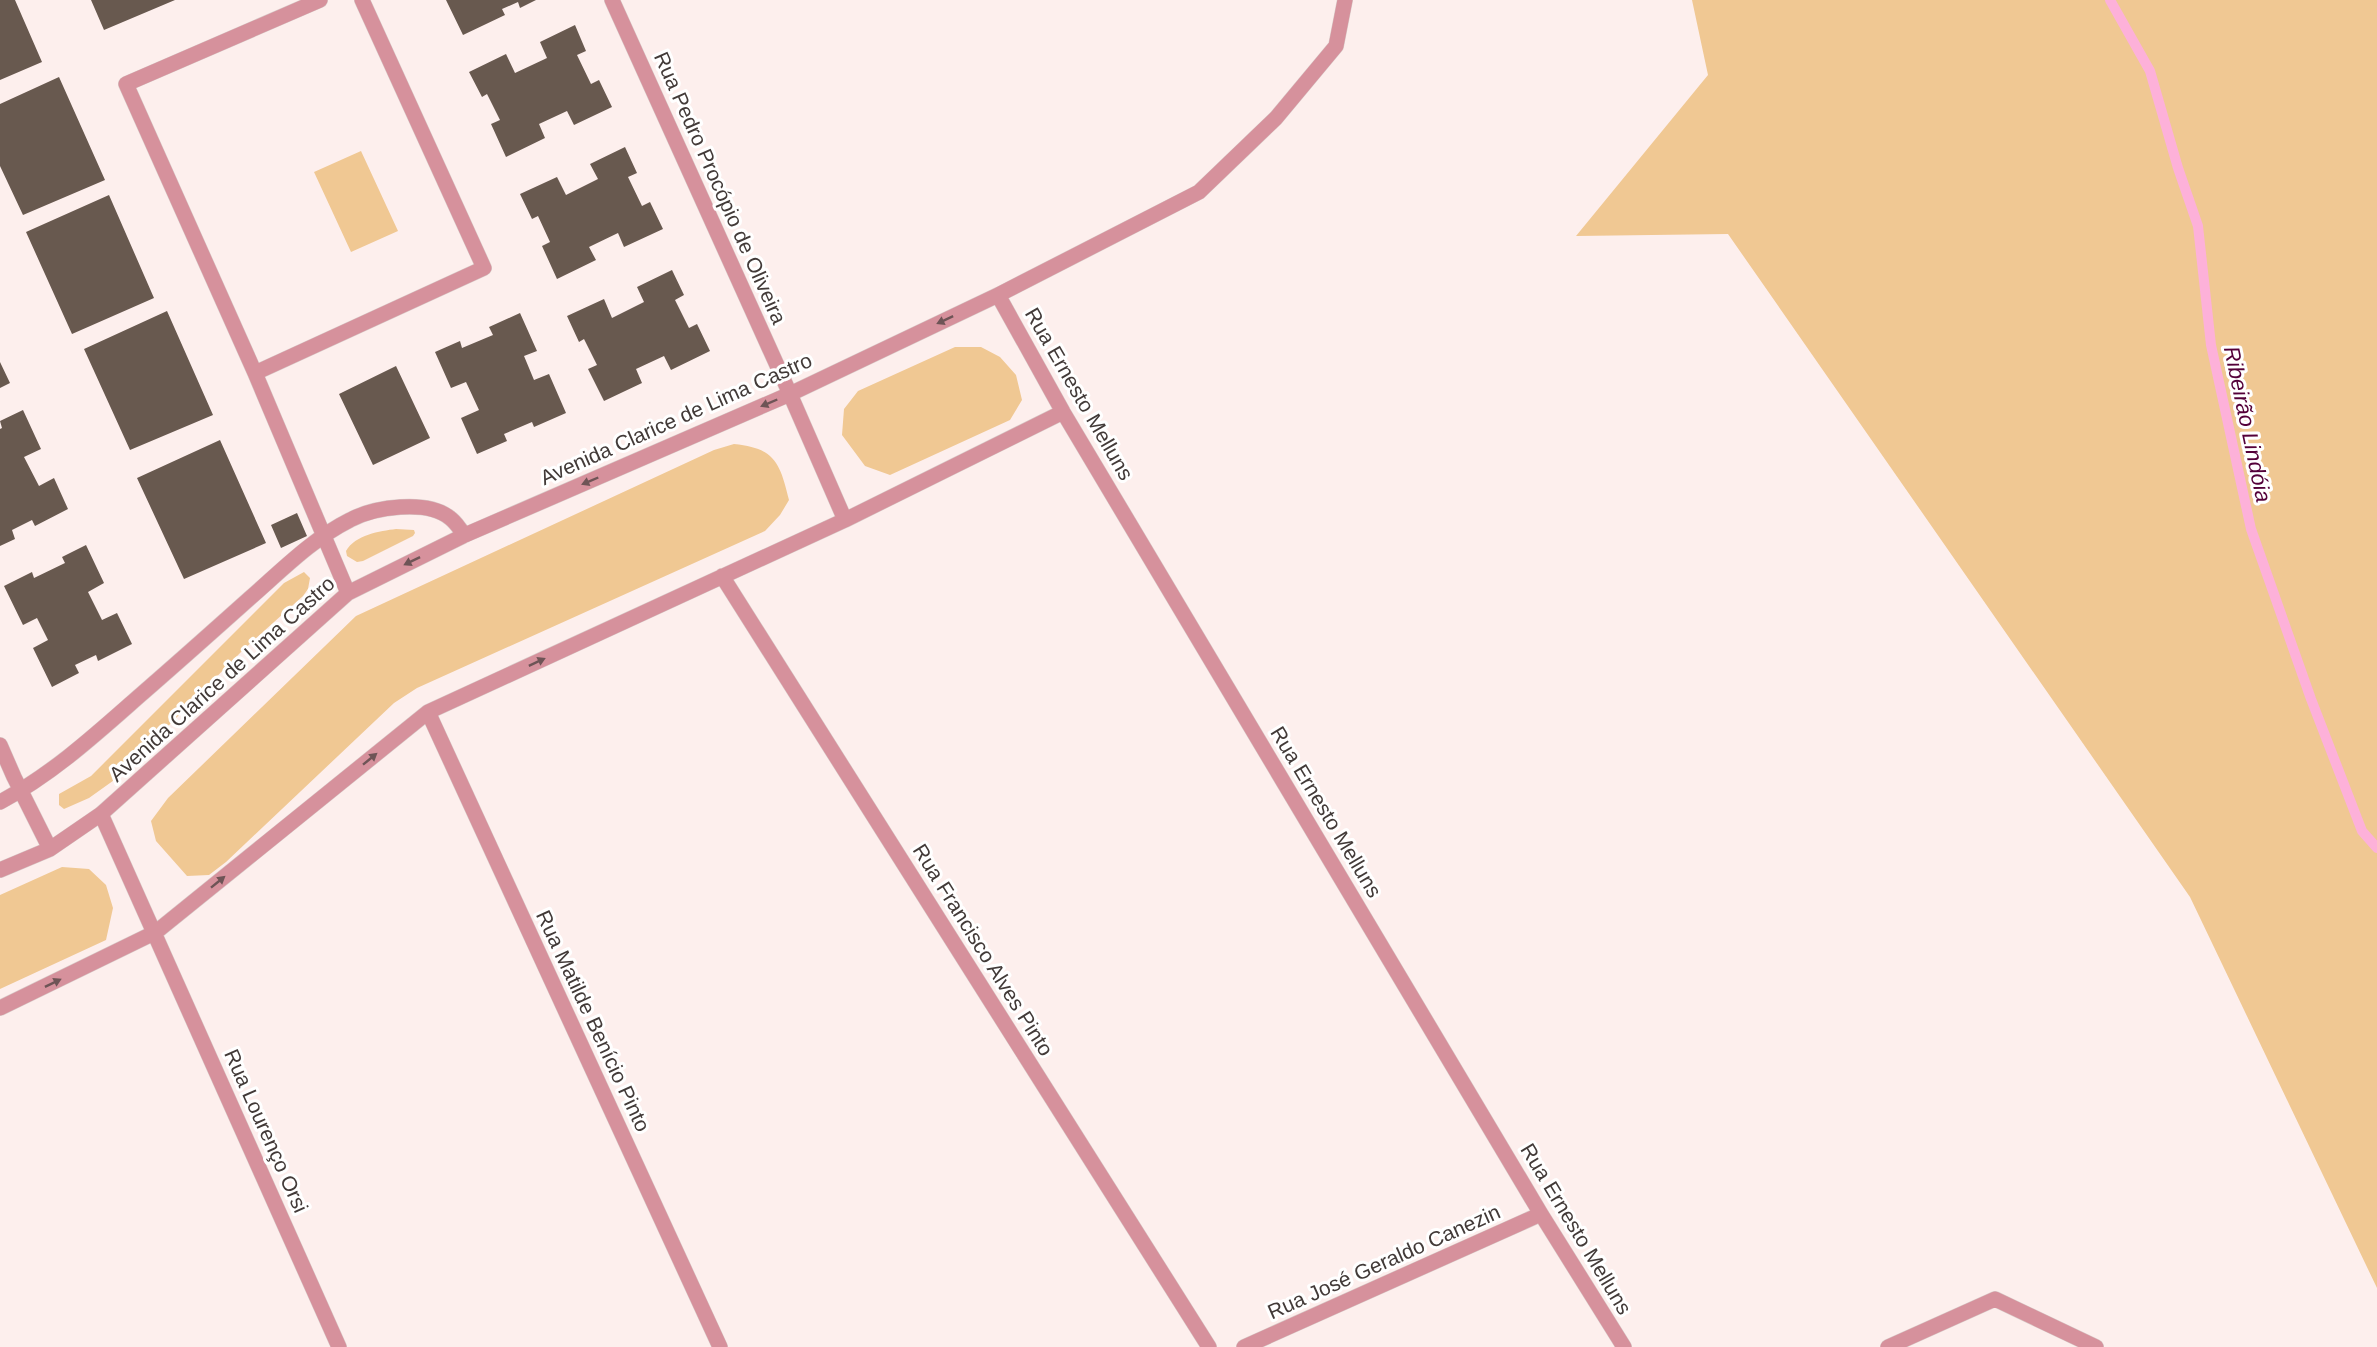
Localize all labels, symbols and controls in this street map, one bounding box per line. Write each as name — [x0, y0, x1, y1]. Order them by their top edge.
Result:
street label: Rua Pedro Procópio de Oliveira — [650, 48, 791, 328]
street label: Rua Ernesto Melluns — [1021, 304, 1138, 484]
one-way arrow — [937, 315, 954, 324]
water label: Ribeirão Lindóia — [2219, 344, 2276, 504]
street label: Avenida Clarice de Lima Castro — [536, 348, 815, 489]
one-way arrow — [760, 399, 778, 408]
one-way arrow — [581, 476, 599, 486]
one-way arrow — [404, 556, 421, 566]
street label: Avenida Clarice de Lima Castro — [104, 571, 339, 786]
one-way arrow — [529, 657, 546, 666]
street label: Rua Ernesto Melluns — [1266, 722, 1386, 901]
one-way arrow — [362, 753, 378, 766]
street label: Rua Francisco Alves Pinto — [909, 840, 1058, 1060]
one-way arrow — [210, 875, 226, 888]
street label: Rua Matilde Benício Pinto — [532, 906, 655, 1135]
one-way arrow — [44, 978, 61, 987]
street label: Rua Lourenço Orsi — [220, 1046, 313, 1216]
street label: Rua Ernesto Melluns — [1516, 1139, 1636, 1318]
street label: Rua José Geraldo Canezin — [1264, 1200, 1504, 1323]

